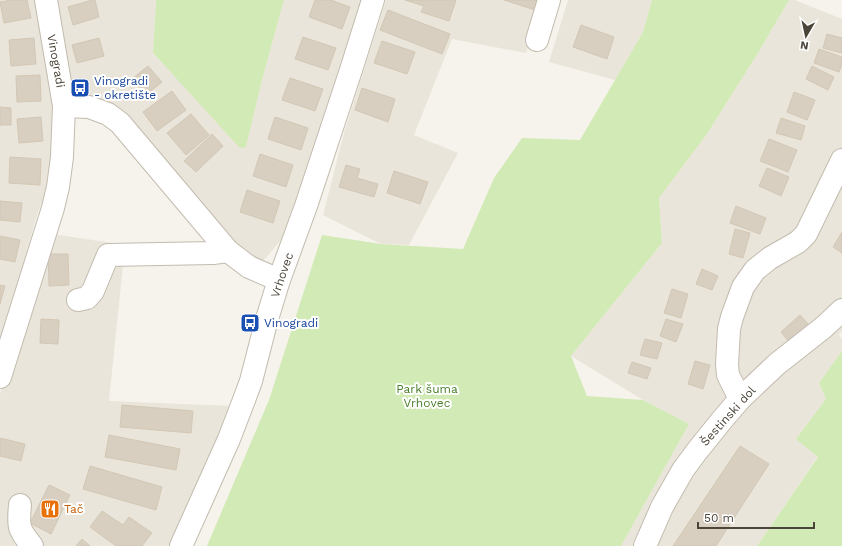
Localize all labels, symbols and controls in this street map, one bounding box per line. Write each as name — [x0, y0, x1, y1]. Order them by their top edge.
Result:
north arrow — [786, 16, 826, 56]
street label: Vinogradi — [44, 33, 68, 89]
text: N — [799, 38, 810, 52]
place label: Vinogradi - okretište — [94, 74, 156, 102]
bus stop icon: Vinogradi - okretište — [69, 77, 91, 99]
street label: Vrhovec — [268, 250, 296, 299]
bus stop icon: Vinogradi — [239, 312, 261, 334]
place label: Vinogradi — [264, 316, 318, 330]
park label: Park šuma Vrhovec — [396, 382, 458, 410]
street label: Šestinski dol — [698, 383, 759, 449]
restaurant icon: Tač — [39, 498, 61, 520]
place label: Tač — [64, 502, 84, 516]
scale bar — [698, 504, 814, 530]
text: 50 m — [704, 511, 734, 525]

